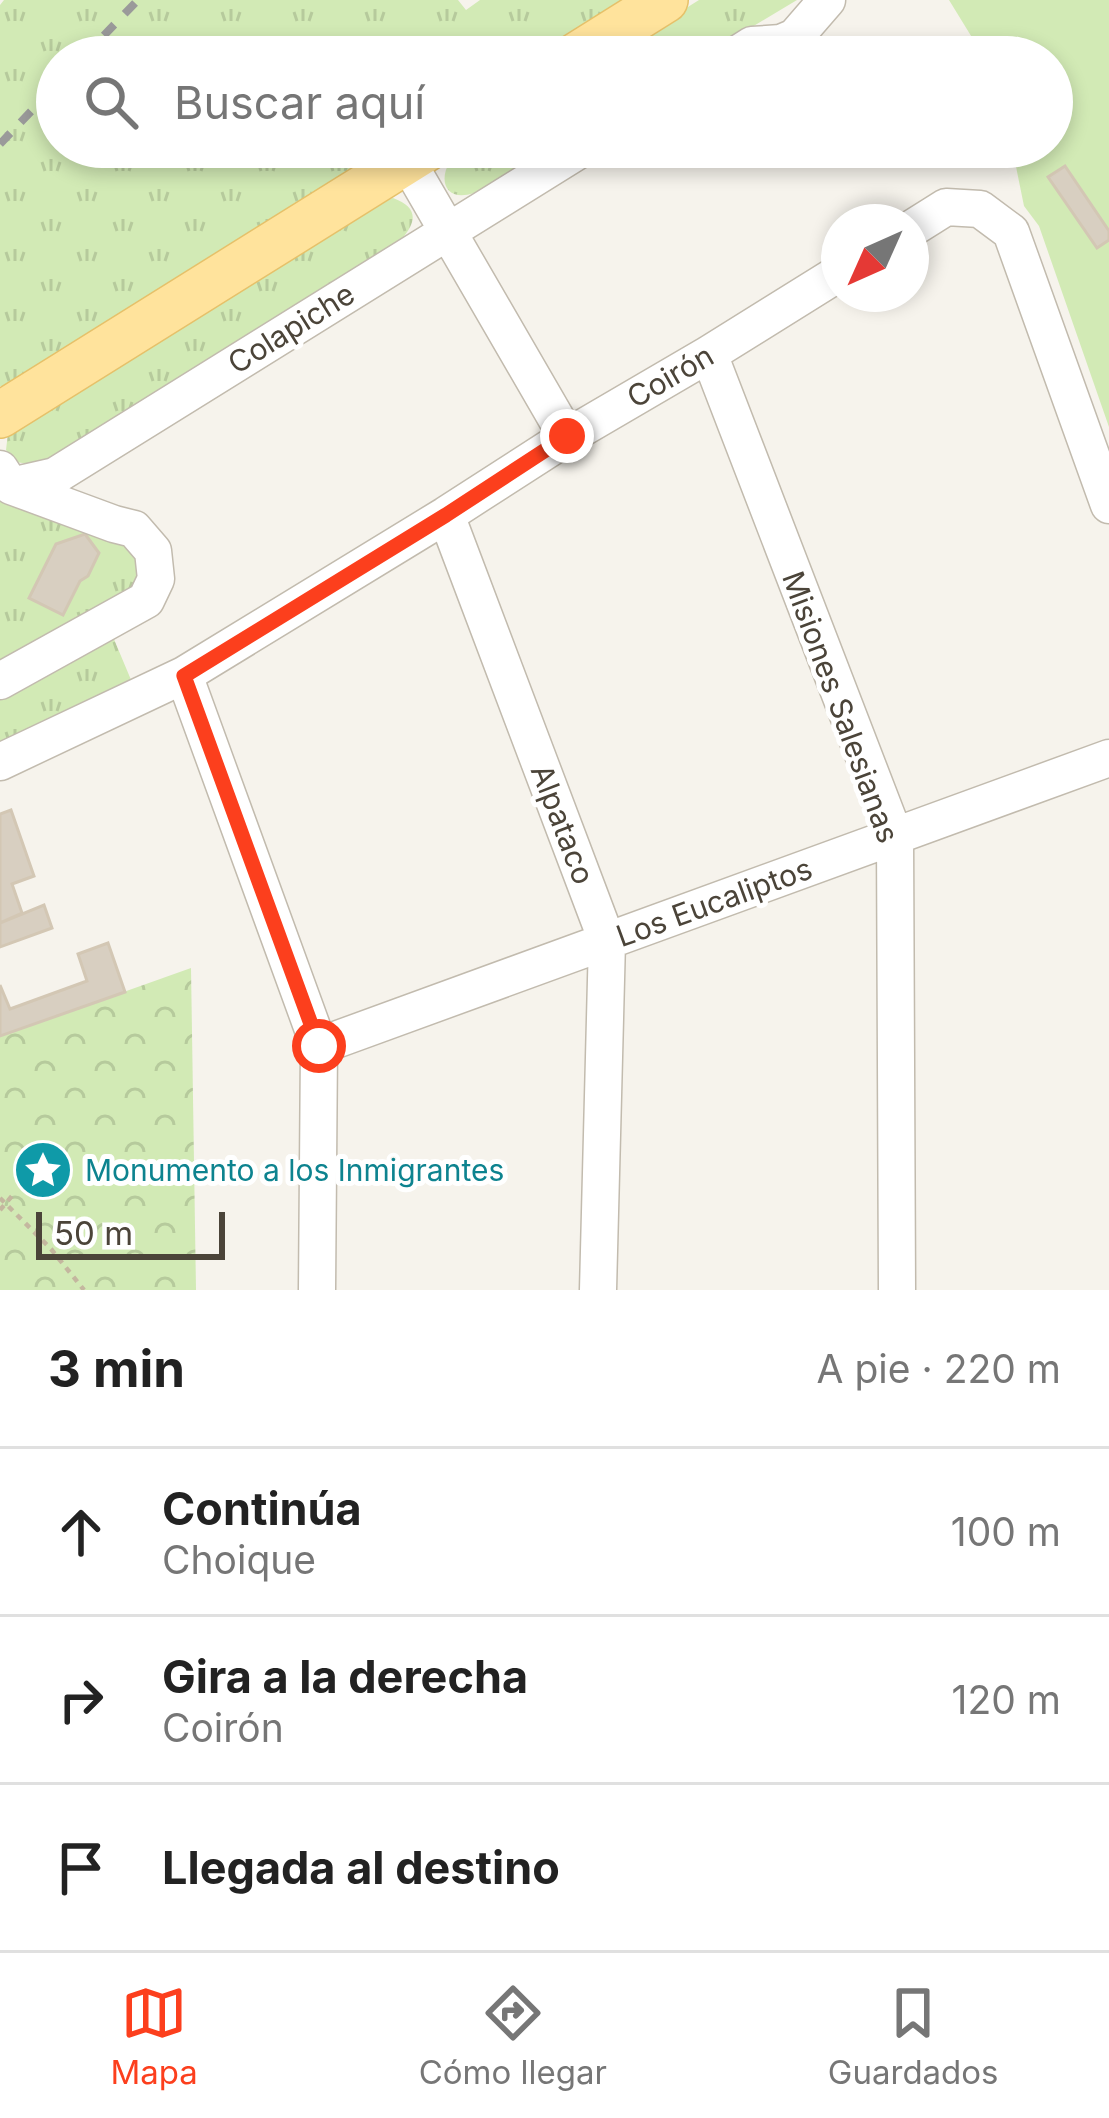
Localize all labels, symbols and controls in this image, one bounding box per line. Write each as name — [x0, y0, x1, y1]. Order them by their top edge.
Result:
search box — [36, 36, 1073, 168]
icon: search — [78, 69, 144, 135]
text: Buscar aquí — [174, 75, 425, 130]
north arrow — [821, 204, 929, 312]
street label: Colapiche — [221, 275, 361, 381]
street label: Coirón — [620, 337, 720, 415]
route end — [540, 409, 594, 463]
street label: Misiones Salesianas — [775, 566, 907, 848]
street label: Alpataco — [524, 759, 602, 889]
street label: Los Eucaliptos — [611, 850, 817, 954]
route start — [292, 1019, 346, 1073]
place icon: Monumento a los Inmigrantes — [12, 1139, 74, 1201]
place label: Monumento a los Inmigrantes — [85, 1152, 504, 1188]
scale bar — [36, 1206, 225, 1259]
text: 50 m — [54, 1213, 133, 1253]
text: 3 min — [48, 1338, 185, 1399]
text: A pie · 220 m — [817, 1345, 1061, 1392]
text: Continúa — [162, 1481, 362, 1536]
icon: ahead — [48, 1499, 114, 1565]
text: 100 m — [951, 1508, 1061, 1555]
text: Choique — [162, 1536, 316, 1583]
text: Gira a la derecha — [162, 1649, 528, 1704]
icon: right — [48, 1667, 114, 1733]
text: 120 m — [952, 1676, 1061, 1723]
text: Coirón — [162, 1704, 284, 1751]
icon: arrive — [48, 1835, 114, 1901]
text: Llegada al destino — [162, 1840, 560, 1895]
tab: Mapa — [110, 1980, 198, 2092]
tab: Cómo llegar — [419, 1980, 607, 2092]
tab: Guardados — [828, 1980, 999, 2092]

